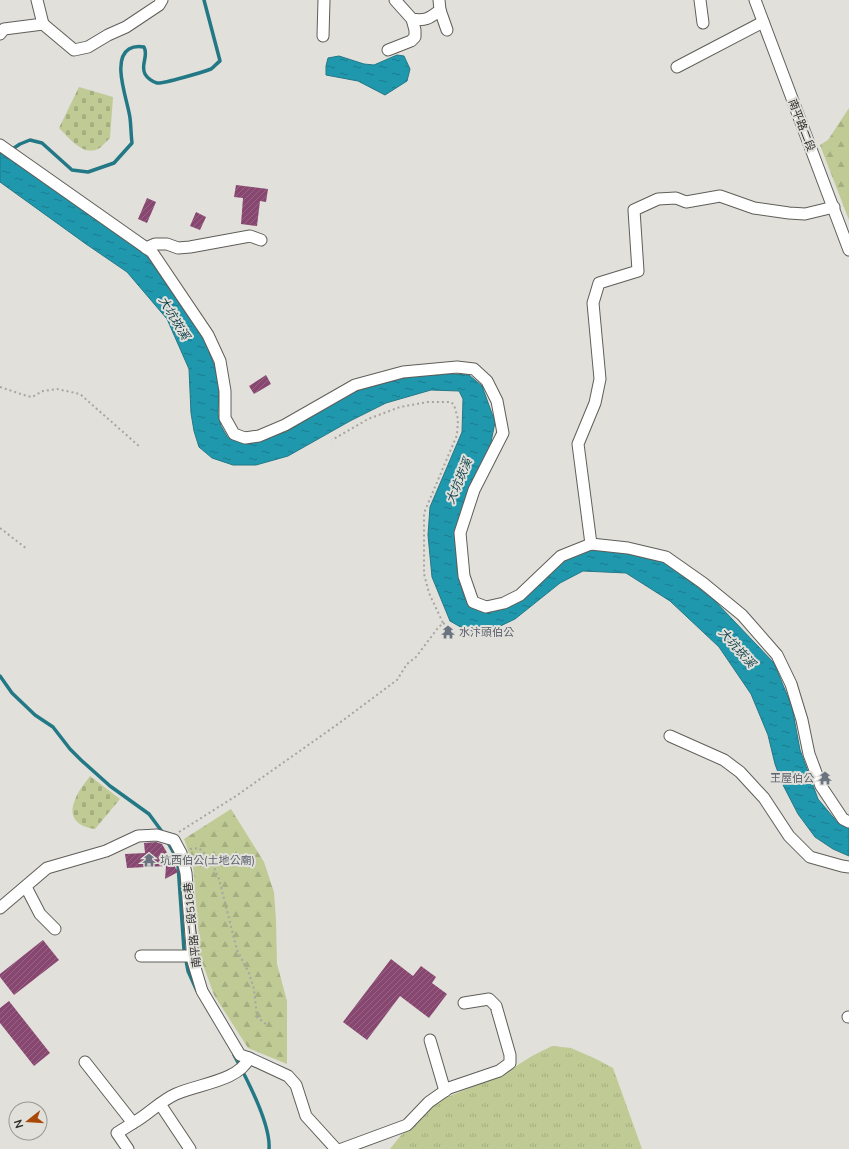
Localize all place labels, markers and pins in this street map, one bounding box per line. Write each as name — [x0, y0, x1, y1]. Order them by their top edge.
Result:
temple icon: 水汴頭伯公 — [440, 624, 456, 640]
place label: 水汴頭伯公 — [459, 625, 514, 639]
temple icon: 王屋伯公 — [817, 770, 833, 786]
place label: 王屋伯公 — [770, 771, 814, 785]
temple icon: 坑西伯公(土地公廟) — [141, 852, 157, 868]
place label: 坑西伯公(土地公廟) — [160, 853, 255, 867]

